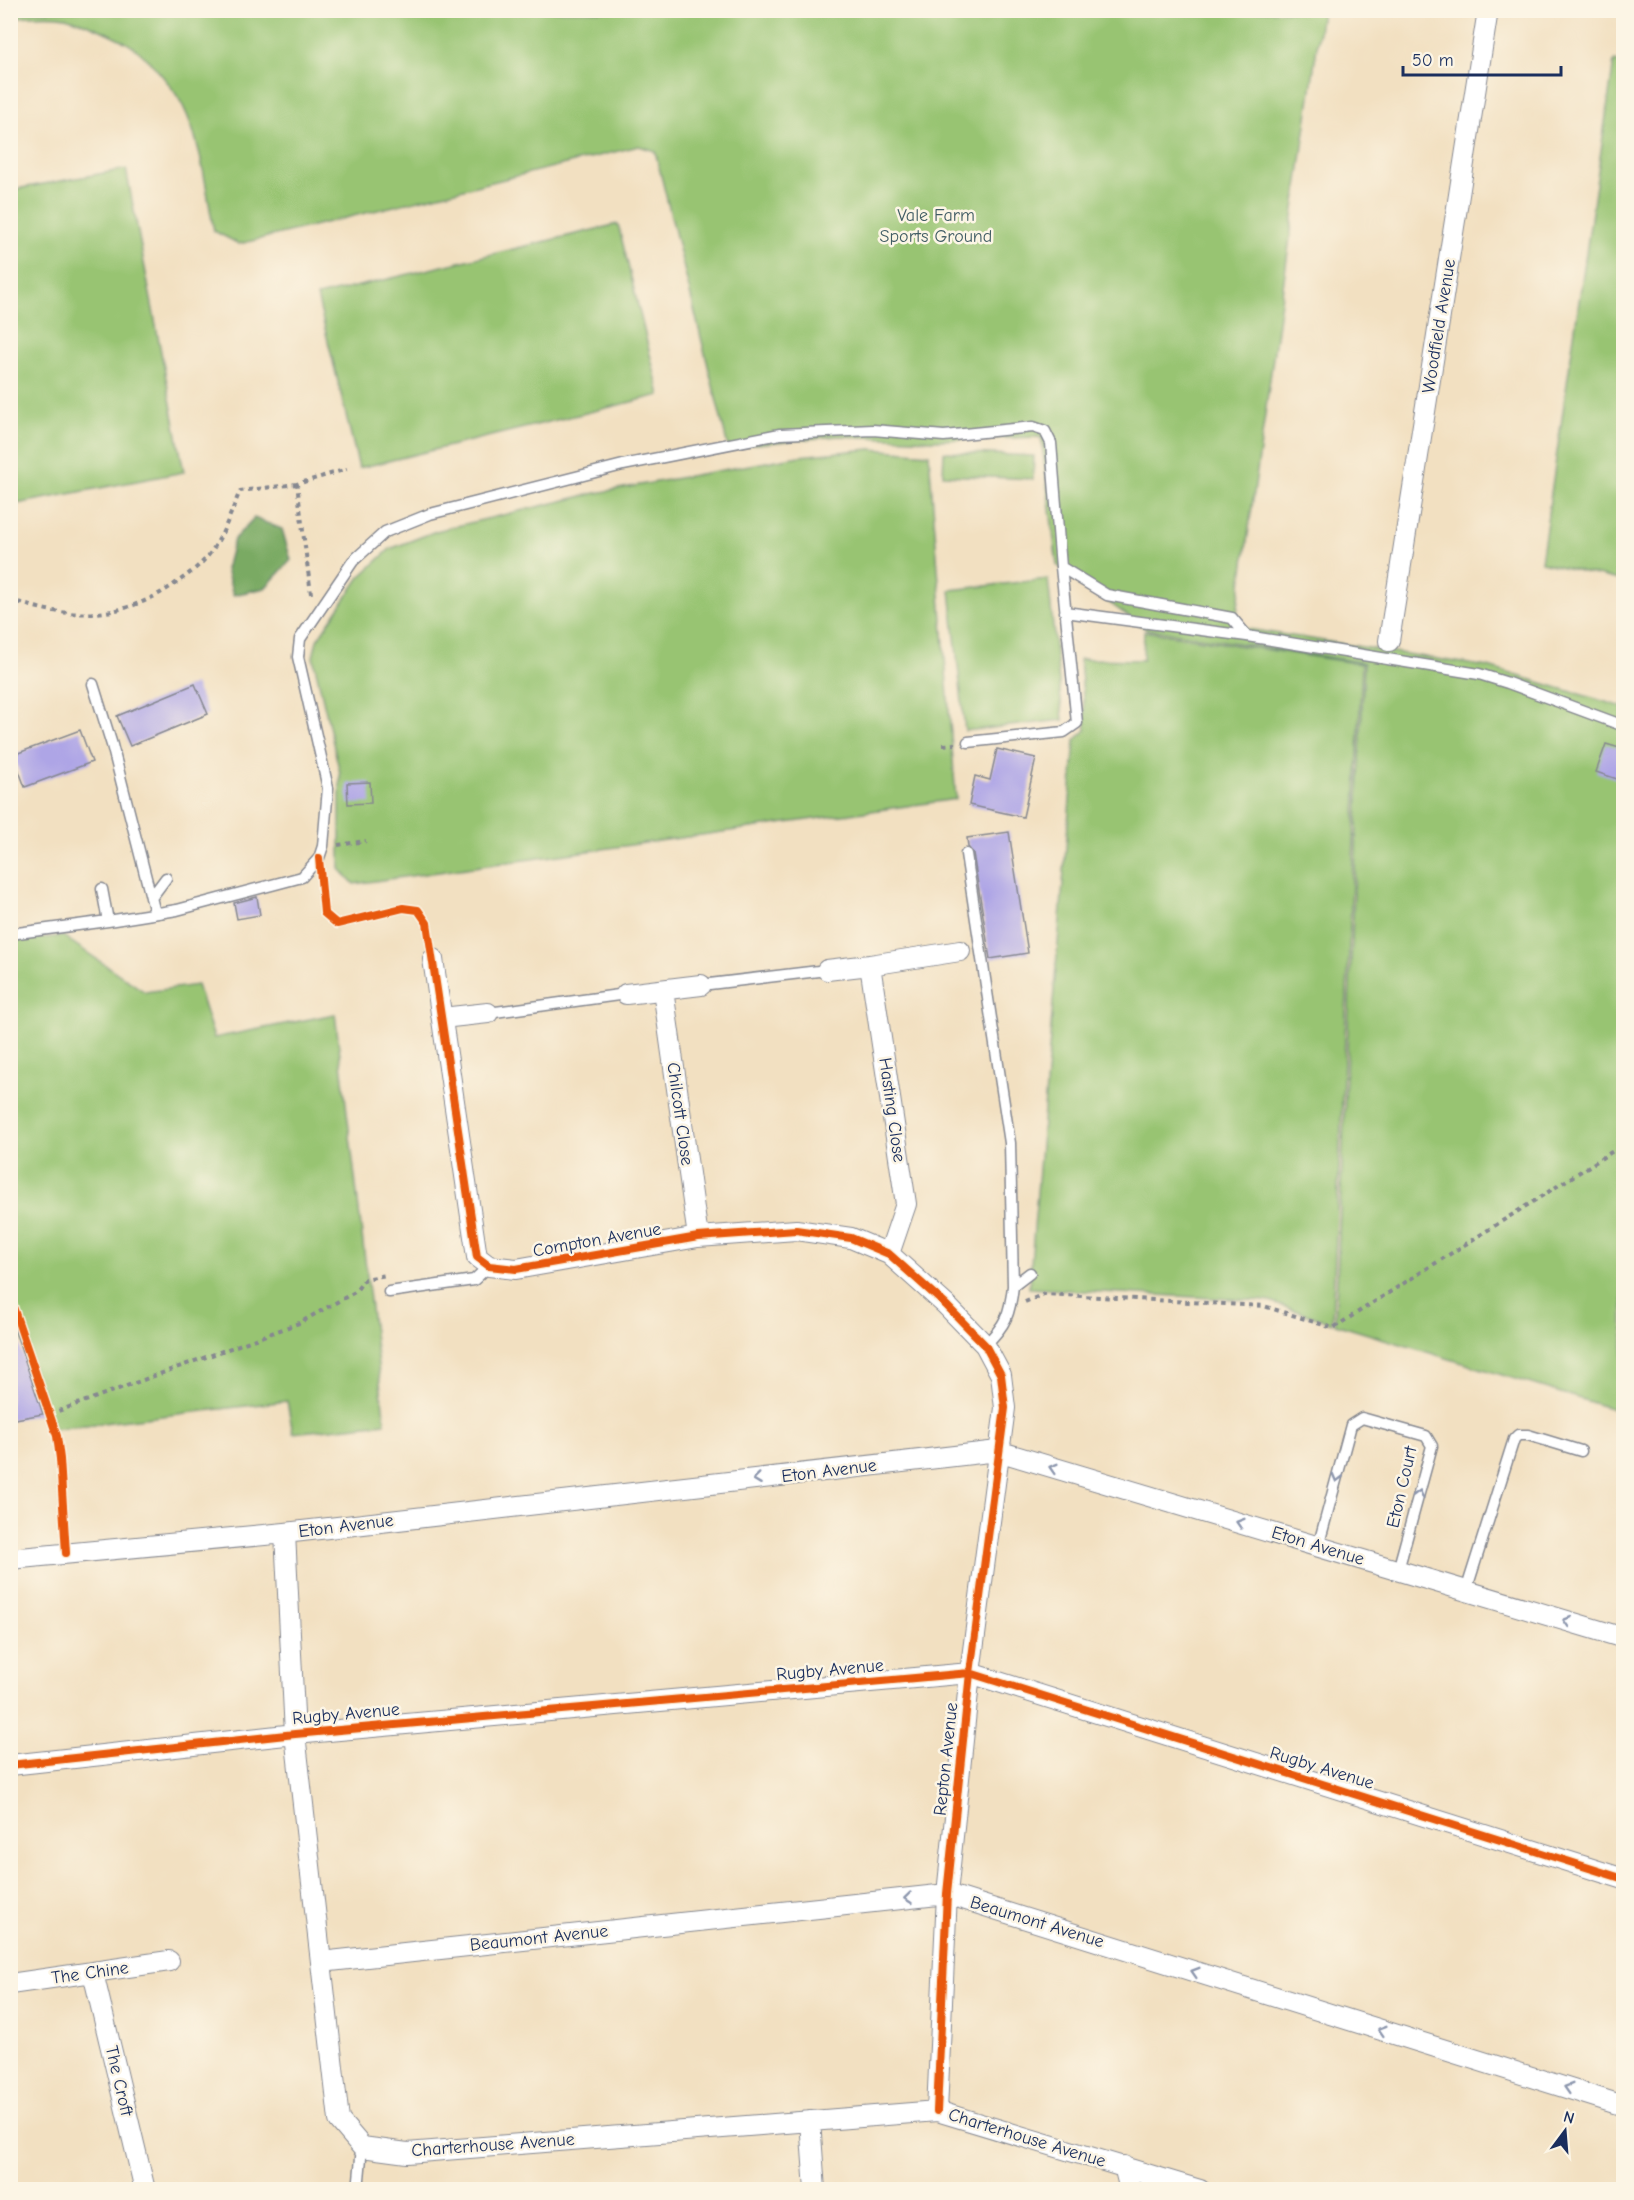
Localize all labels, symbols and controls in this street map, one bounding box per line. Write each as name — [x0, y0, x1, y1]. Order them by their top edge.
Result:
scale bar — [1403, 39, 1560, 77]
text: 50 m — [1412, 50, 1454, 71]
park label: Vale Farm Sports Ground — [880, 205, 992, 247]
street label: Woodfield Avenue — [1418, 257, 1460, 395]
street label: Hasting Close — [874, 1056, 910, 1164]
street label: Chilcott Close — [662, 1061, 698, 1167]
street label: Compton Avenue — [531, 1218, 663, 1262]
street label: Eton Court — [1382, 1443, 1422, 1530]
street label: Eton Avenue — [780, 1455, 878, 1487]
one-way arrow — [1048, 1463, 1059, 1475]
one-way arrow — [752, 1472, 761, 1485]
one-way arrow — [1332, 1472, 1344, 1483]
one-way arrow — [1412, 1489, 1424, 1500]
street label: Eton Avenue — [297, 1510, 395, 1542]
one-way arrow — [1235, 1518, 1246, 1530]
street label: Eton Avenue — [1269, 1522, 1367, 1570]
one-way arrow — [1563, 1616, 1573, 1628]
street label: Rugby Avenue — [775, 1655, 885, 1685]
street label: Rugby Avenue — [291, 1699, 401, 1729]
street label: Repton Avenue — [930, 1701, 962, 1817]
street label: Rugby Avenue — [1267, 1742, 1377, 1794]
one-way arrow — [903, 1891, 912, 1904]
street label: Beaumont Avenue — [967, 1892, 1107, 1952]
street label: Beaumont Avenue — [469, 1920, 609, 1956]
street label: The Chine — [50, 1957, 130, 1989]
one-way arrow — [1190, 1966, 1201, 1979]
one-way arrow — [1377, 2025, 1388, 2037]
street label: The Croft — [101, 2044, 137, 2119]
one-way arrow — [1563, 2083, 1574, 2095]
north arrow — [1535, 2101, 1595, 2161]
street label: Charterhouse Avenue — [946, 2104, 1108, 2172]
text: N — [1561, 2107, 1576, 2128]
street label: Charterhouse Avenue — [411, 2129, 575, 2161]

